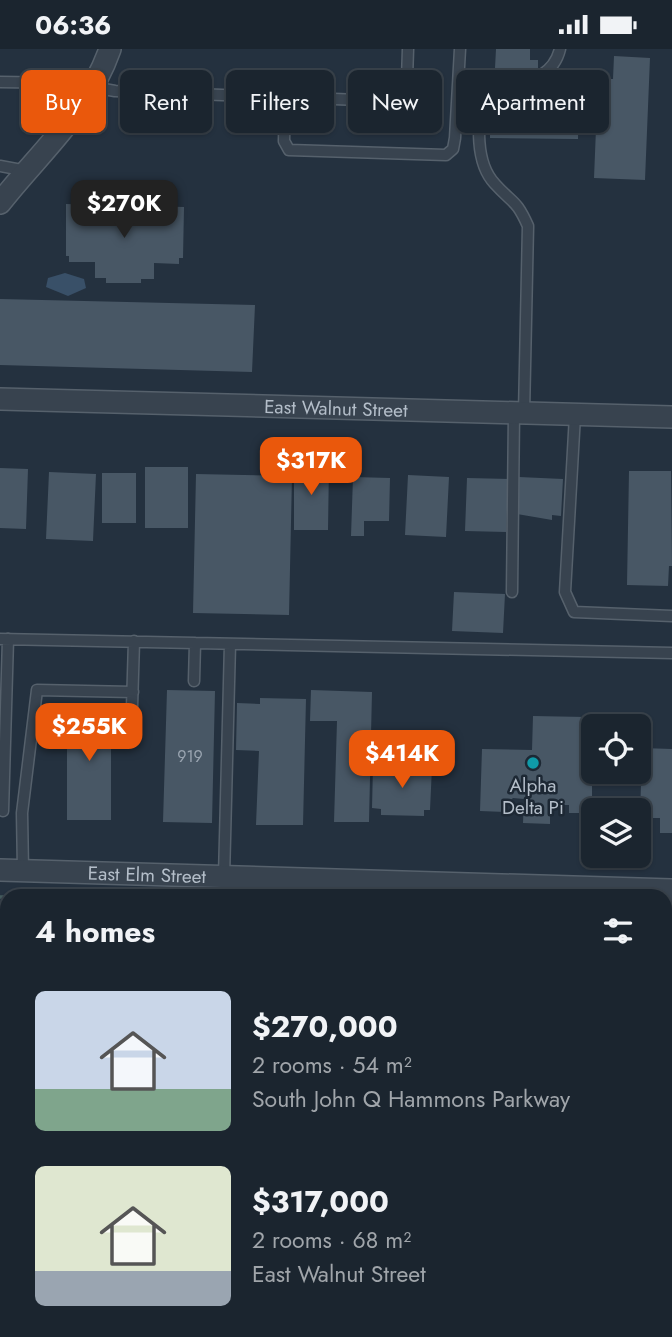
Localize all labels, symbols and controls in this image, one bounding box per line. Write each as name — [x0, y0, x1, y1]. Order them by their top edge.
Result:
text: 06:36 — [35, 6, 112, 44]
chip: Buy — [21, 70, 106, 133]
chip: Rent — [120, 70, 212, 133]
chip: Filters — [226, 70, 334, 133]
chip: New — [348, 70, 442, 133]
chip: Apartment — [456, 70, 609, 133]
pin: $270K — [75, 181, 173, 240]
text: $270K — [87, 186, 161, 220]
street label: East Walnut Street — [264, 393, 408, 423]
pin: $317K — [262, 437, 360, 497]
text: $317K — [276, 443, 346, 477]
pin: $255K — [40, 703, 138, 763]
text: $255K — [51, 709, 127, 743]
map controls — [581, 714, 651, 868]
button: locate — [581, 714, 651, 784]
pin: $414K — [353, 731, 451, 790]
text: $414K — [365, 736, 439, 770]
house number: 919 — [177, 745, 203, 768]
marker: Alpha Delta Pi — [525, 755, 541, 771]
place label: Alpha Delta Pi — [502, 772, 564, 821]
button: layers — [581, 798, 651, 868]
street label: East Elm Street — [87, 859, 207, 890]
text: 4 homes — [35, 910, 155, 953]
icon: filters — [599, 912, 637, 950]
text: $270,000 — [252, 1005, 398, 1048]
icon: home — [91, 1019, 175, 1103]
text: 2 rooms · 54 m² — [252, 1048, 412, 1082]
text: South John Q Hammons Parkway — [252, 1082, 570, 1116]
text: $317,000 — [252, 1180, 389, 1223]
icon: home — [91, 1194, 175, 1278]
text: 2 rooms · 68 m² — [252, 1223, 411, 1257]
text: East Walnut Street — [252, 1257, 426, 1291]

